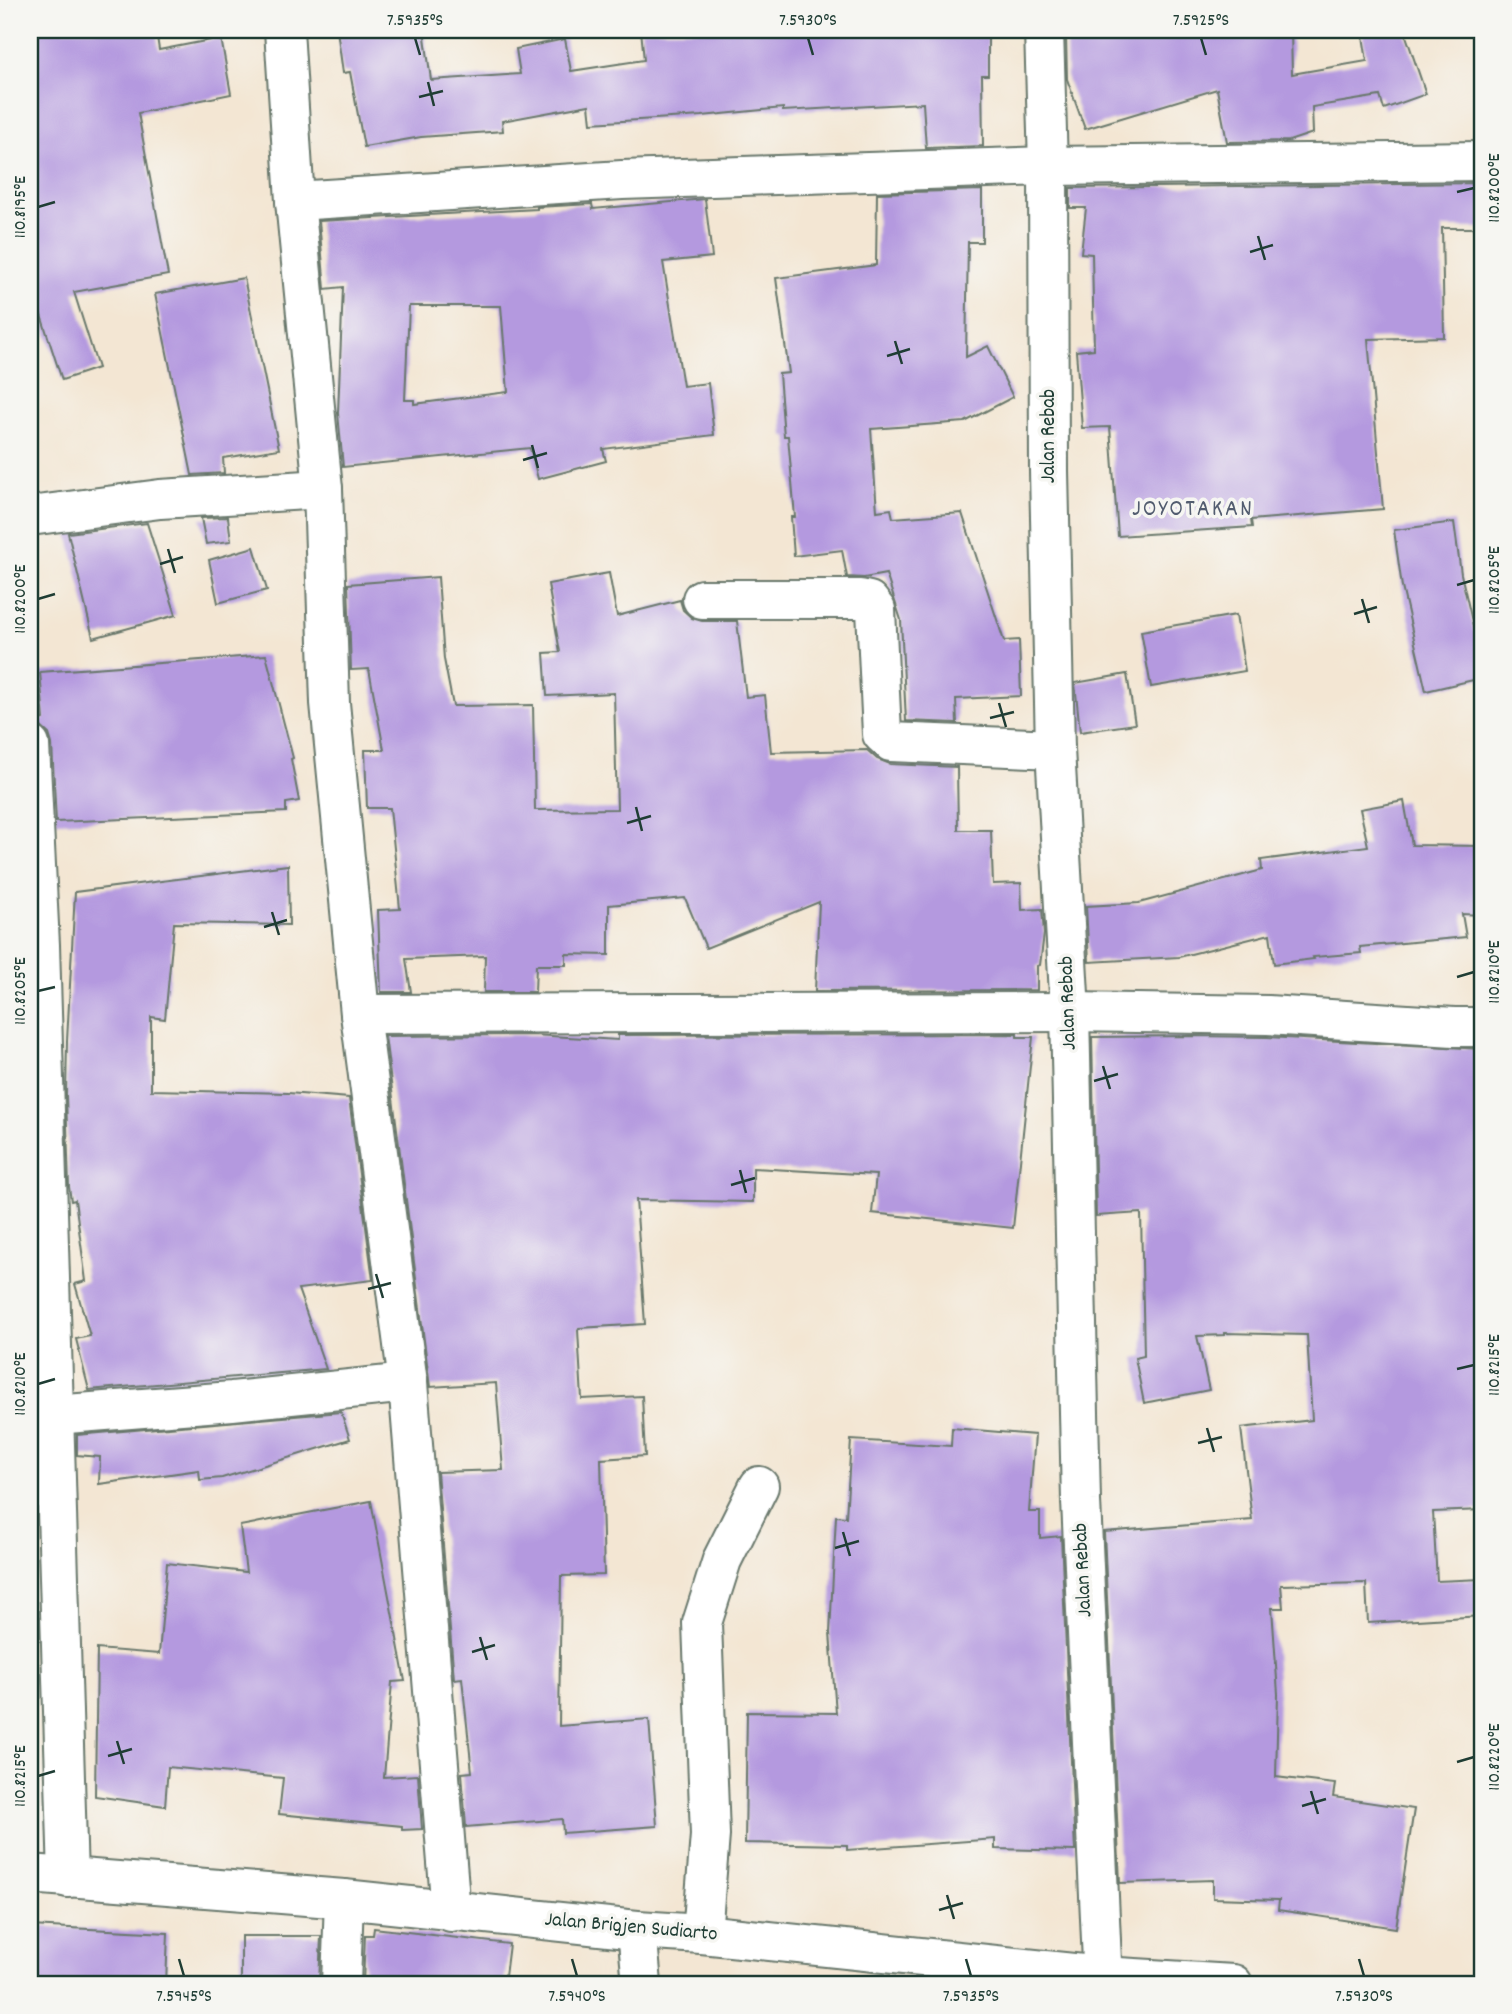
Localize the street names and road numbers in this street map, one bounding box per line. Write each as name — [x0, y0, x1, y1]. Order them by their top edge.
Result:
street label: Jalan Rebab — [1035, 389, 1065, 483]
street label: Jalan Rebab — [1052, 955, 1086, 1051]
street label: Jalan Rebab — [1067, 1522, 1101, 1618]
street label: Jalan Brigjen Sudiarto — [543, 1905, 719, 1951]

